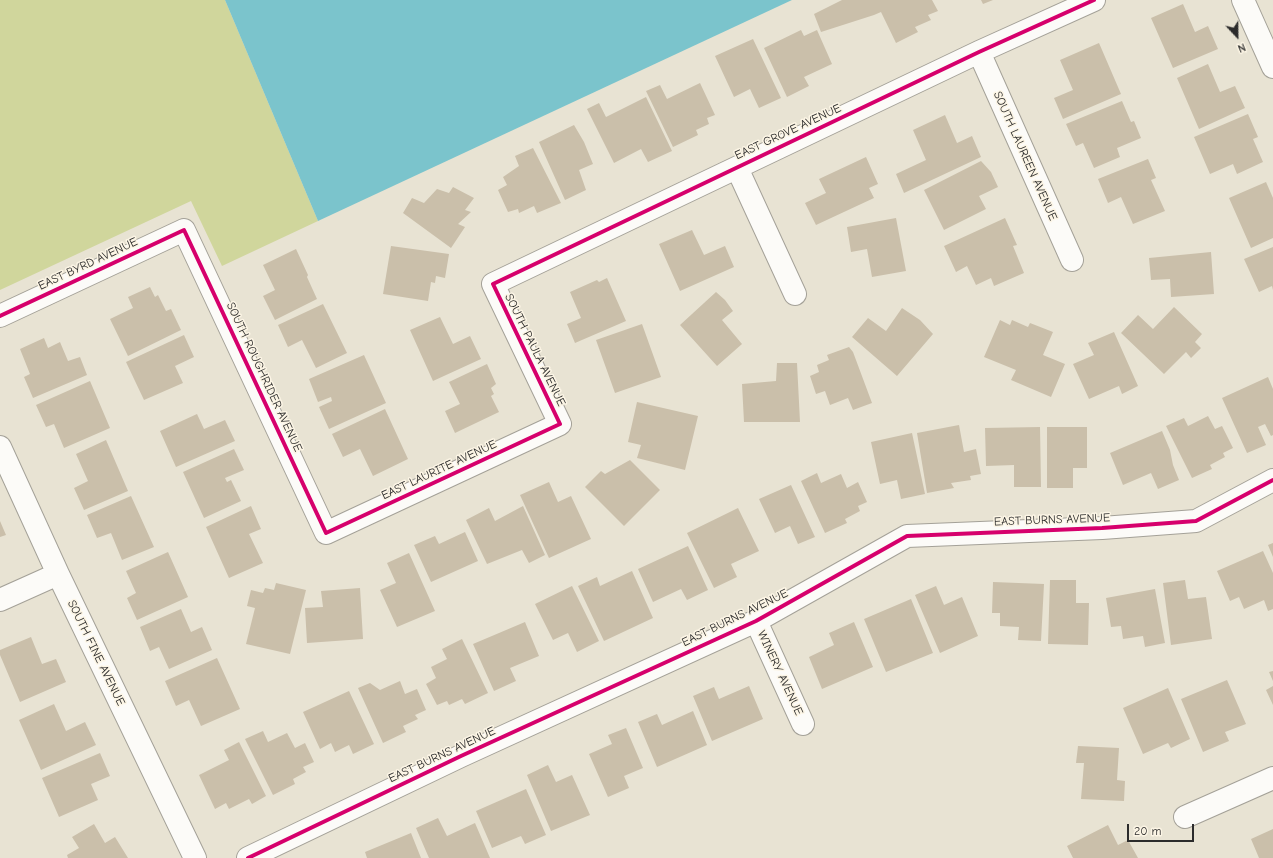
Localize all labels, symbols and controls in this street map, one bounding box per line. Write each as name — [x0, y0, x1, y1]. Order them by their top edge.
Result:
north arrow — [1217, 16, 1257, 56]
text: N — [1236, 40, 1247, 55]
street label: SOUTH LAUREEN AVENUE — [990, 89, 1060, 223]
street label: EAST GROVE AVENUE — [733, 101, 843, 163]
street label: EAST BYRD AVENUE — [36, 235, 140, 293]
street label: SOUTH PAULA AVENUE — [501, 291, 569, 409]
street label: SOUTH ROUGHRIDER AVENUE — [223, 300, 305, 454]
street label: EAST LAURITE AVENUE — [379, 437, 499, 503]
street label: EAST BURNS AVENUE — [994, 511, 1110, 529]
street label: EAST BURNS AVENUE — [680, 586, 790, 650]
street label: SOUTH FINE AVENUE — [64, 598, 128, 708]
street label: WINERY AVENUE — [754, 628, 806, 718]
street label: EAST BURNS AVENUE — [386, 724, 498, 786]
scale bar — [1129, 816, 1196, 842]
text: 20 m — [1134, 824, 1162, 838]

